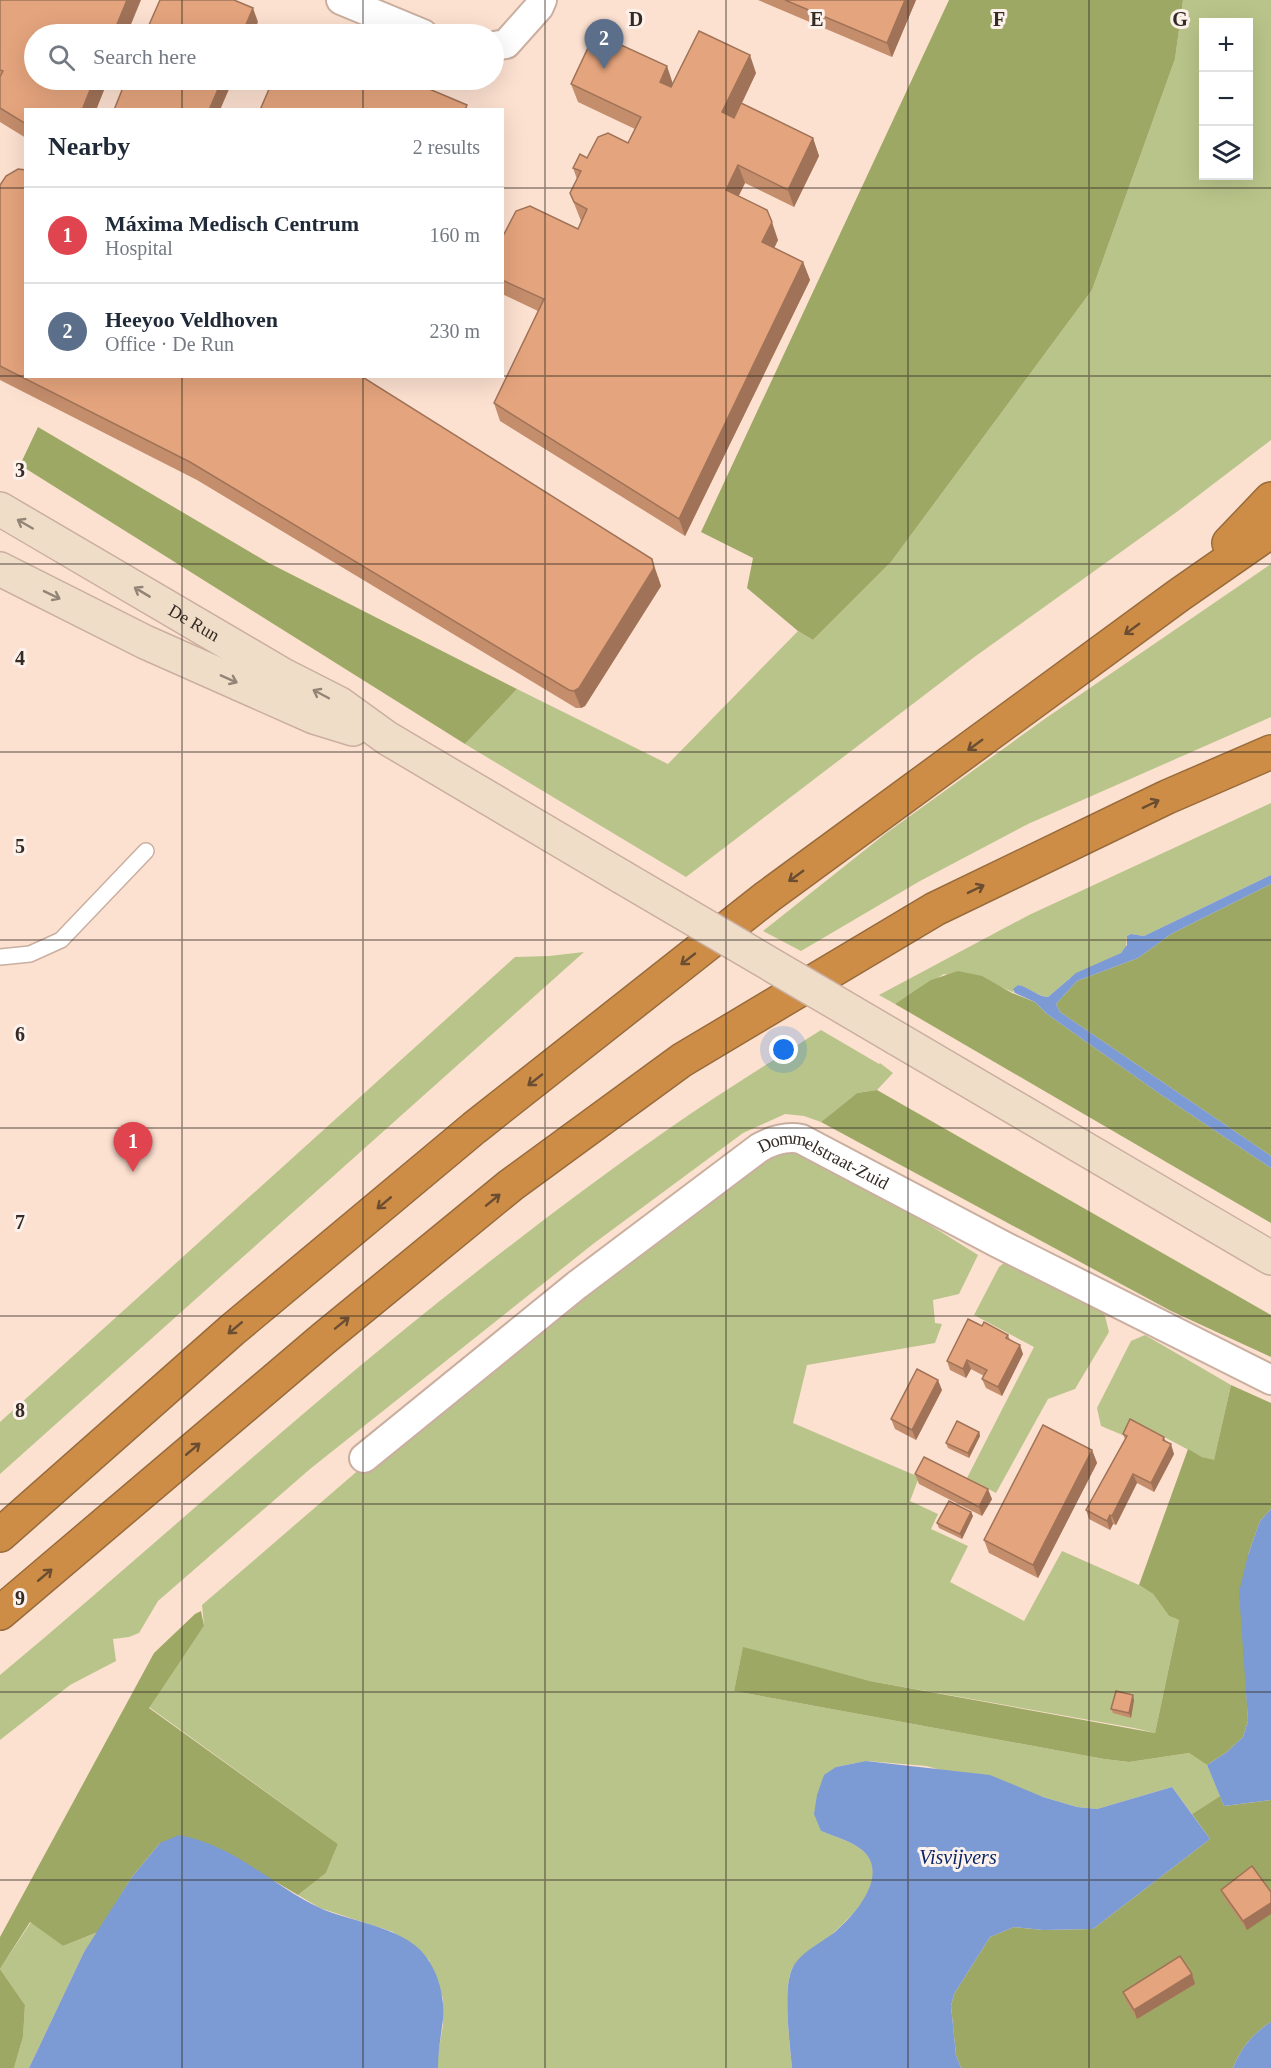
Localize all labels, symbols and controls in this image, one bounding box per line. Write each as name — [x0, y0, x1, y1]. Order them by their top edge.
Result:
text: D — [629, 8, 643, 30]
text: E — [810, 8, 824, 30]
text: F — [993, 8, 1005, 30]
text: G — [1172, 8, 1188, 30]
map controls — [1199, 18, 1253, 180]
button: + — [1199, 18, 1253, 72]
pin: 2 — [584, 20, 624, 69]
search box — [24, 24, 504, 90]
icon: search — [45, 41, 78, 74]
text: Search here — [93, 44, 196, 69]
button: − — [1199, 72, 1253, 126]
button: layers — [1199, 126, 1253, 180]
text: Nearby — [48, 132, 130, 161]
text: 2 results — [413, 136, 480, 158]
text: Máxima Medisch Centrum — [105, 211, 359, 236]
text: 1 — [63, 224, 73, 246]
text: 160 m — [429, 224, 480, 246]
text: Hospital — [105, 237, 173, 259]
text: Heeyoo Veldhoven — [105, 307, 278, 332]
text: 2 — [63, 320, 73, 342]
text: 230 m — [429, 320, 480, 342]
text: Office · De Run — [105, 333, 234, 355]
text: 3 — [15, 459, 25, 481]
one-way arrow — [17, 517, 34, 529]
one-way arrow — [134, 586, 151, 598]
one-way arrow — [43, 590, 61, 602]
street label: De Run — [165, 600, 223, 646]
one-way arrow — [1125, 623, 1141, 636]
text: 4 — [15, 647, 25, 669]
one-way arrow — [219, 673, 237, 685]
one-way arrow — [312, 688, 330, 700]
one-way arrow — [967, 738, 983, 751]
one-way arrow — [1142, 798, 1160, 810]
text: 5 — [15, 835, 25, 857]
one-way arrow — [788, 870, 804, 882]
one-way arrow — [966, 882, 984, 894]
one-way arrow — [681, 952, 697, 965]
text: 6 — [15, 1023, 25, 1045]
your location — [769, 1035, 798, 1064]
one-way arrow — [528, 1073, 544, 1086]
pin: 1 — [114, 1122, 152, 1172]
street label: Dommelstraat-Zuid — [754, 1128, 892, 1194]
one-way arrow — [485, 1193, 501, 1206]
one-way arrow — [377, 1196, 392, 1210]
text: 7 — [15, 1211, 25, 1233]
one-way arrow — [334, 1317, 350, 1330]
one-way arrow — [228, 1321, 243, 1335]
text: 8 — [15, 1399, 25, 1421]
one-way arrow — [185, 1442, 200, 1456]
one-way arrow — [37, 1568, 52, 1582]
text: 9 — [15, 1587, 25, 1609]
water label: Visvijvers — [919, 1846, 997, 1869]

